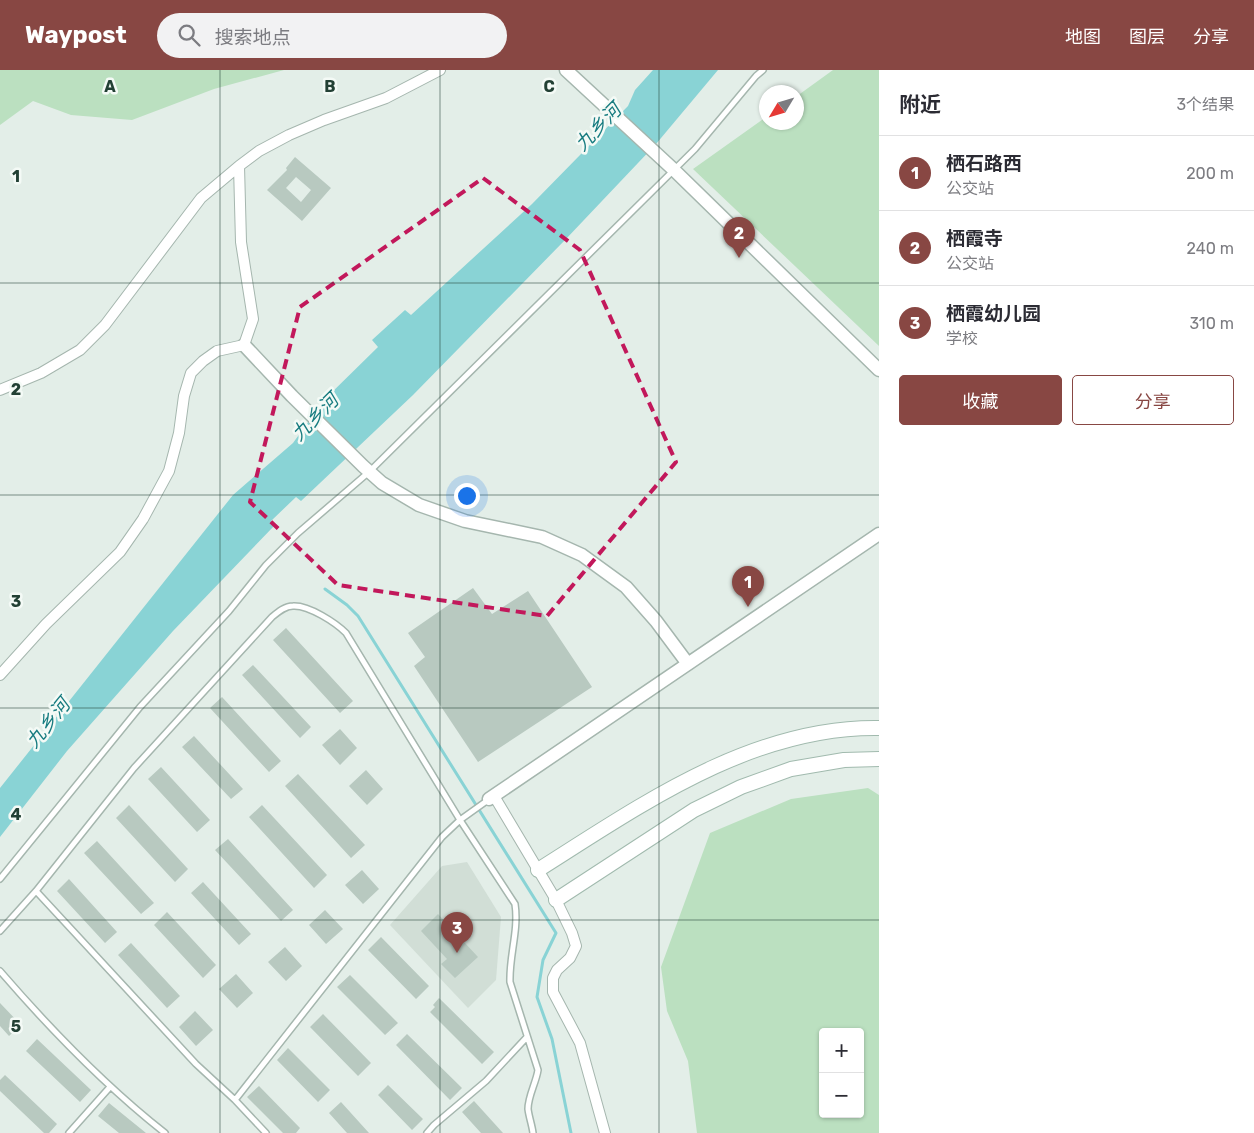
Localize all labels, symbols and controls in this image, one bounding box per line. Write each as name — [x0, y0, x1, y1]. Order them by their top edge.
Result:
search box — [157, 13, 507, 58]
text: Waypost — [25, 21, 127, 49]
icon: search — [175, 21, 203, 49]
text: 搜索地点 — [215, 26, 291, 49]
text: 地图 — [1065, 26, 1101, 48]
text: 图层 — [1129, 26, 1165, 48]
text: 分享 — [1193, 26, 1229, 48]
text: A — [104, 77, 116, 96]
text: B — [324, 77, 336, 96]
text: C — [543, 77, 555, 96]
north arrow — [759, 85, 804, 130]
text: 附近 — [899, 92, 941, 117]
text: 3个结果 — [1176, 95, 1234, 114]
water label: 九乡河 — [570, 96, 629, 155]
text: 栖石路西 — [946, 152, 1022, 175]
text: 1 — [911, 164, 919, 183]
text: 200 m — [1186, 164, 1234, 183]
text: 1 — [12, 167, 20, 186]
text: 公交站 — [946, 179, 994, 198]
pin: 2 — [723, 217, 755, 258]
text: 栖霞寺 — [946, 227, 1003, 250]
text: 2 — [910, 239, 920, 258]
text: 240 m — [1187, 239, 1234, 258]
text: 公交站 — [946, 254, 994, 273]
text: 栖霞幼儿园 — [946, 302, 1041, 325]
text: 3 — [910, 314, 920, 333]
text: 310 m — [1190, 314, 1234, 333]
text: 学校 — [946, 329, 978, 348]
button: 收藏 — [899, 375, 1062, 425]
button: 分享 — [1072, 375, 1234, 425]
text: 2 — [11, 380, 21, 399]
water label: 九乡河 — [287, 386, 346, 445]
your location — [454, 483, 480, 509]
pin: 1 — [732, 566, 764, 607]
text: 3 — [11, 592, 21, 611]
water label: 九乡河 — [21, 691, 77, 752]
text: 4 — [11, 805, 22, 824]
pin: 3 — [441, 912, 473, 953]
text: 5 — [11, 1017, 21, 1036]
map controls — [819, 1028, 864, 1118]
button: + — [819, 1028, 864, 1073]
button: − — [819, 1073, 864, 1118]

